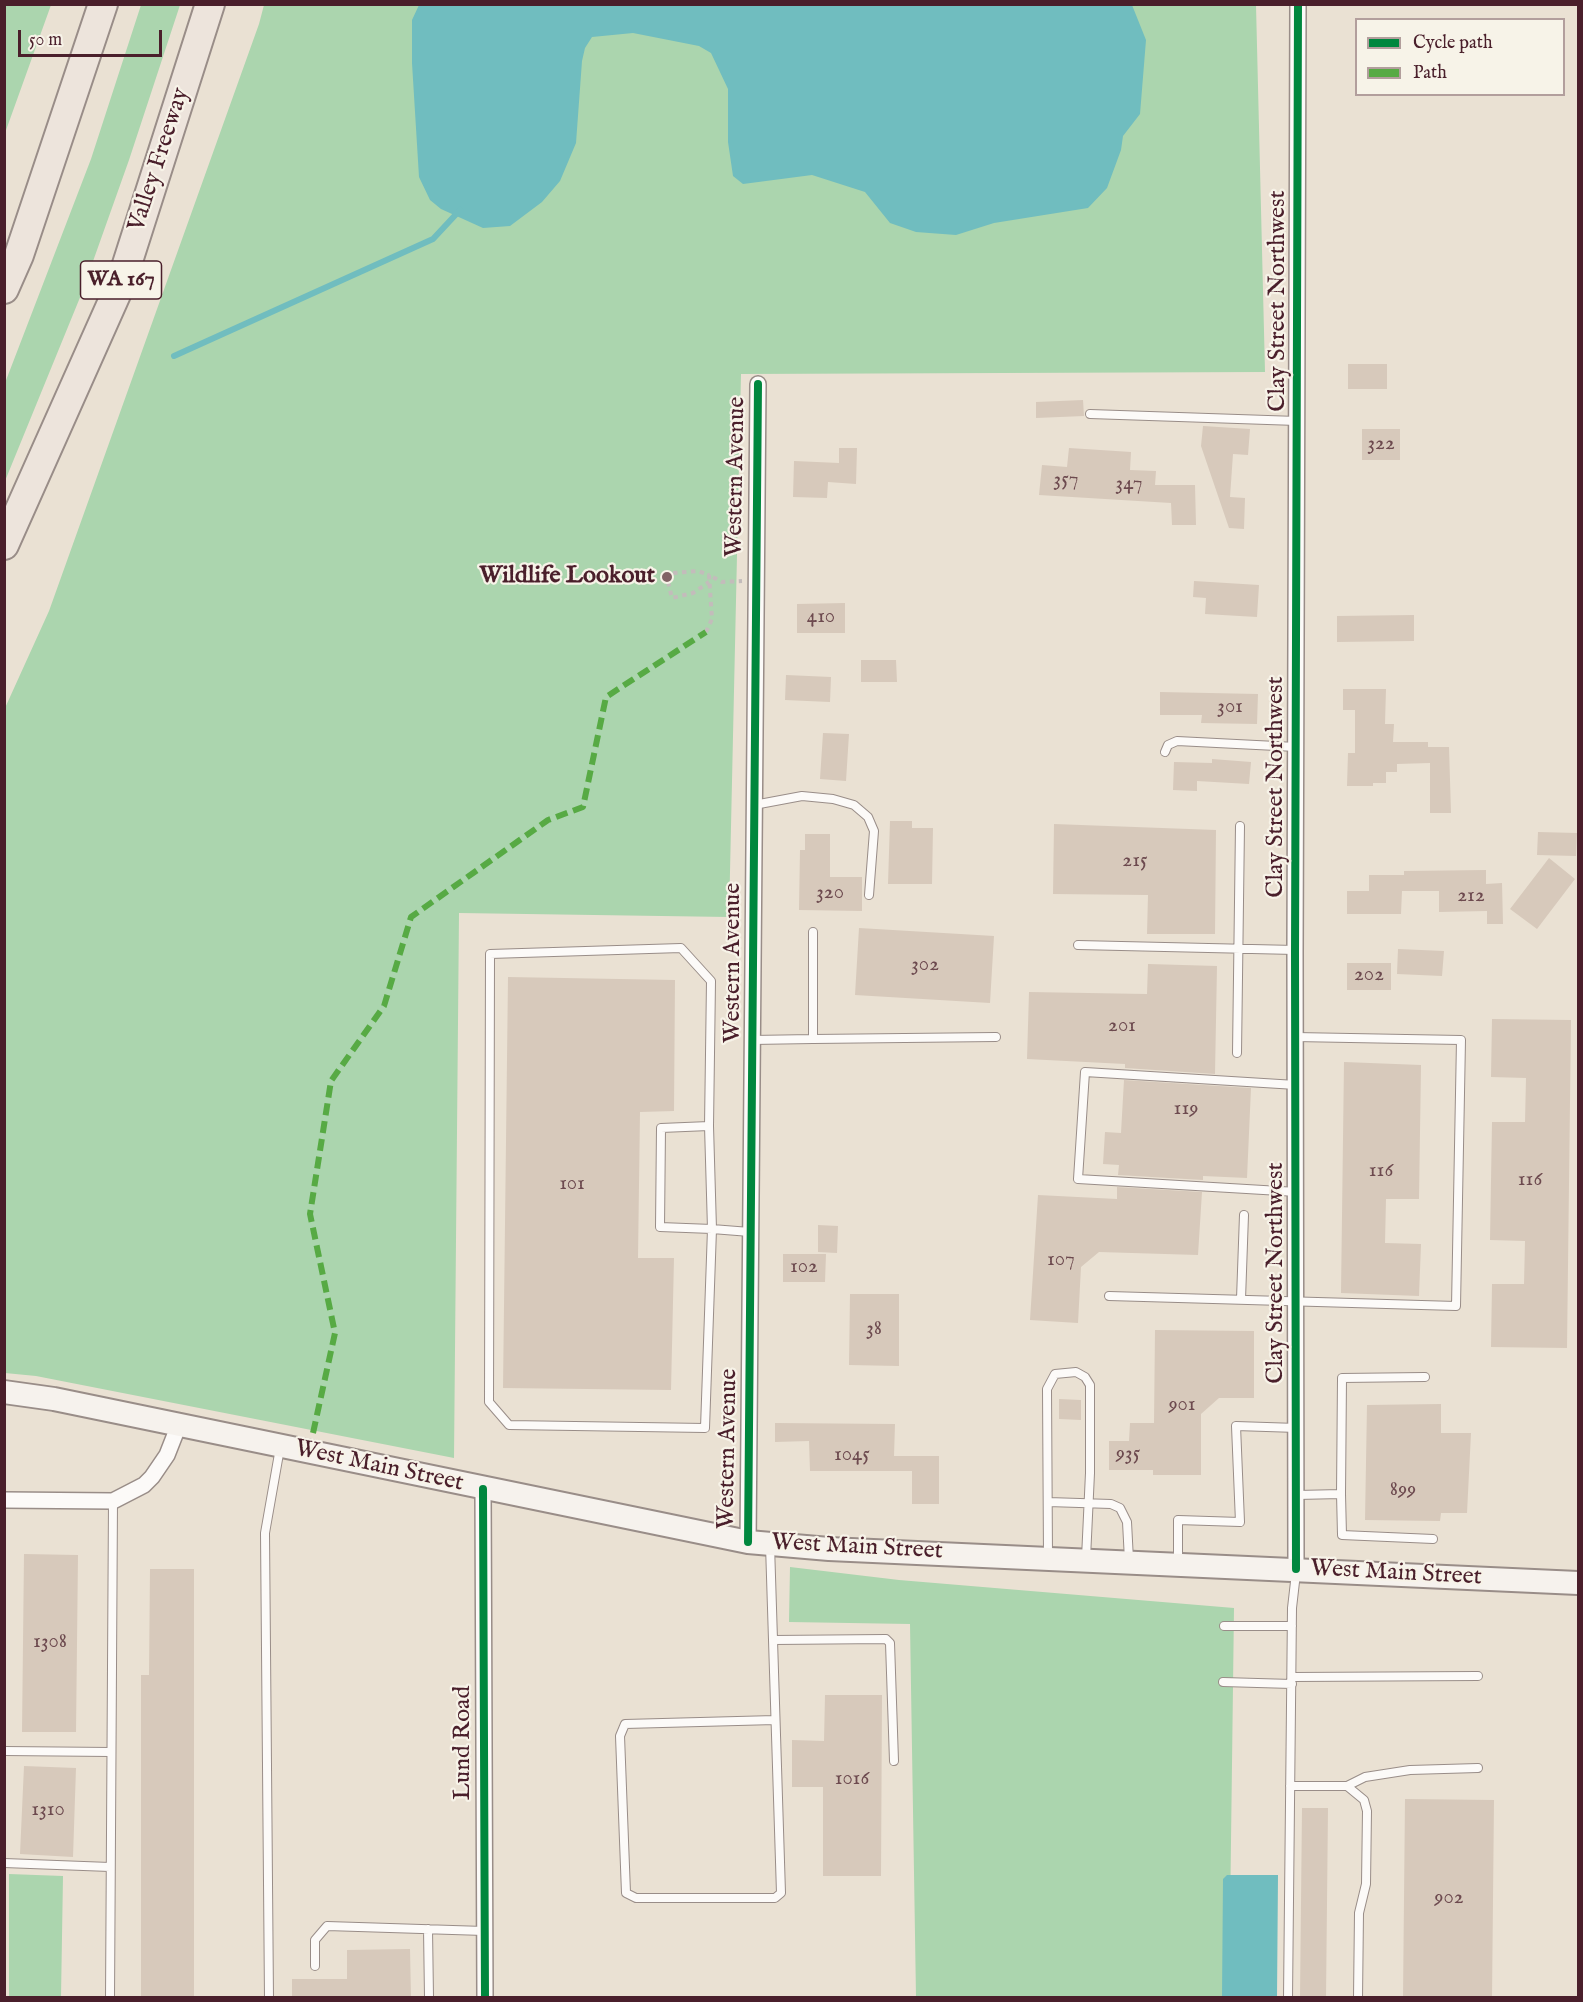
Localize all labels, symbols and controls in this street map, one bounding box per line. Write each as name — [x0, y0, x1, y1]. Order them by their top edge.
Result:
scale bar — [21, 18, 165, 56]
legend — [1355, 18, 1565, 96]
text: 50 m — [29, 29, 62, 52]
text: Cycle path — [1413, 32, 1493, 55]
text: Path — [1413, 62, 1447, 85]
street label: Valley Freeway — [123, 85, 197, 235]
street label: Clay Street Northwest — [1265, 190, 1293, 412]
road number: WA 167 — [80, 261, 162, 299]
street label: Western Avenue — [721, 396, 753, 558]
house number: 322 — [1367, 432, 1395, 458]
house number: 357 — [1053, 468, 1079, 494]
house number: 347 — [1115, 472, 1143, 498]
place label: Wildlife Lookout — [479, 563, 655, 591]
marker: Wildlife Lookout — [660, 570, 674, 584]
house number: 410 — [807, 605, 835, 631]
street label: Clay Street Northwest — [1263, 676, 1291, 898]
house number: 301 — [1217, 695, 1243, 721]
house number: 215 — [1122, 849, 1148, 875]
house number: 320 — [816, 881, 844, 907]
street label: Western Avenue — [720, 883, 748, 1043]
house number: 212 — [1457, 884, 1485, 910]
house number: 302 — [911, 953, 939, 979]
house number: 202 — [1354, 963, 1384, 989]
house number: 201 — [1108, 1014, 1136, 1040]
house number: 119 — [1174, 1097, 1198, 1123]
house number: 116 — [1369, 1159, 1393, 1185]
street label: Clay Street Northwest — [1263, 1162, 1291, 1384]
house number: 116 — [1518, 1168, 1542, 1194]
house number: 101 — [559, 1172, 585, 1198]
house number: 107 — [1047, 1248, 1075, 1274]
house number: 102 — [790, 1255, 818, 1281]
house number: 38 — [866, 1317, 882, 1343]
street label: Western Avenue — [713, 1368, 745, 1530]
house number: 901 — [1168, 1393, 1196, 1419]
street label: West Main Street — [292, 1435, 466, 1499]
house number: 935 — [1116, 1442, 1140, 1468]
house number: 1045 — [834, 1443, 870, 1469]
house number: 899 — [1390, 1478, 1416, 1504]
street label: West Main Street — [771, 1529, 943, 1567]
street label: West Main Street — [1310, 1555, 1482, 1593]
house number: 1308 — [33, 1630, 67, 1656]
street label: Lund Road — [450, 1686, 478, 1800]
house number: 1016 — [835, 1767, 869, 1793]
house number: 1310 — [31, 1798, 65, 1824]
house number: 902 — [1434, 1886, 1464, 1912]

